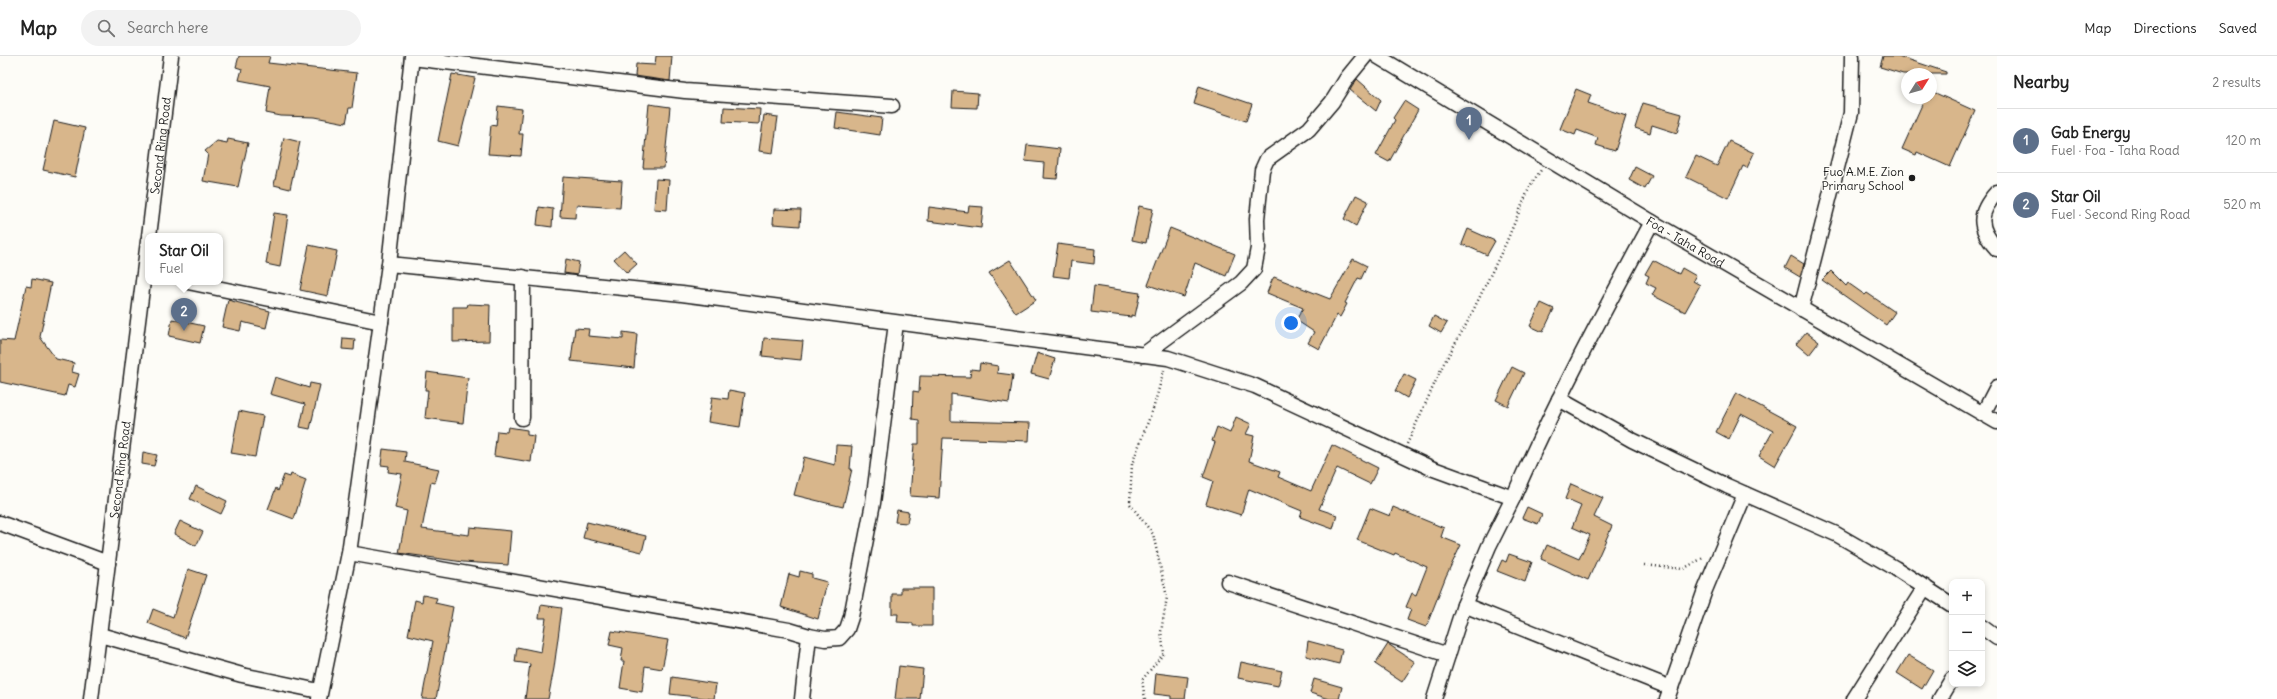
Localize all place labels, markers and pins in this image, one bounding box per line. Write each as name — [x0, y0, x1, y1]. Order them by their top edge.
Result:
pin: 1 — [1456, 107, 1482, 140]
place label: Fuo A.M.E. Zion Primary School — [1821, 164, 1904, 193]
marker: Fuo A.M.E. Zion Primary School — [1907, 173, 1917, 183]
pin: 2 — [171, 298, 197, 331]

